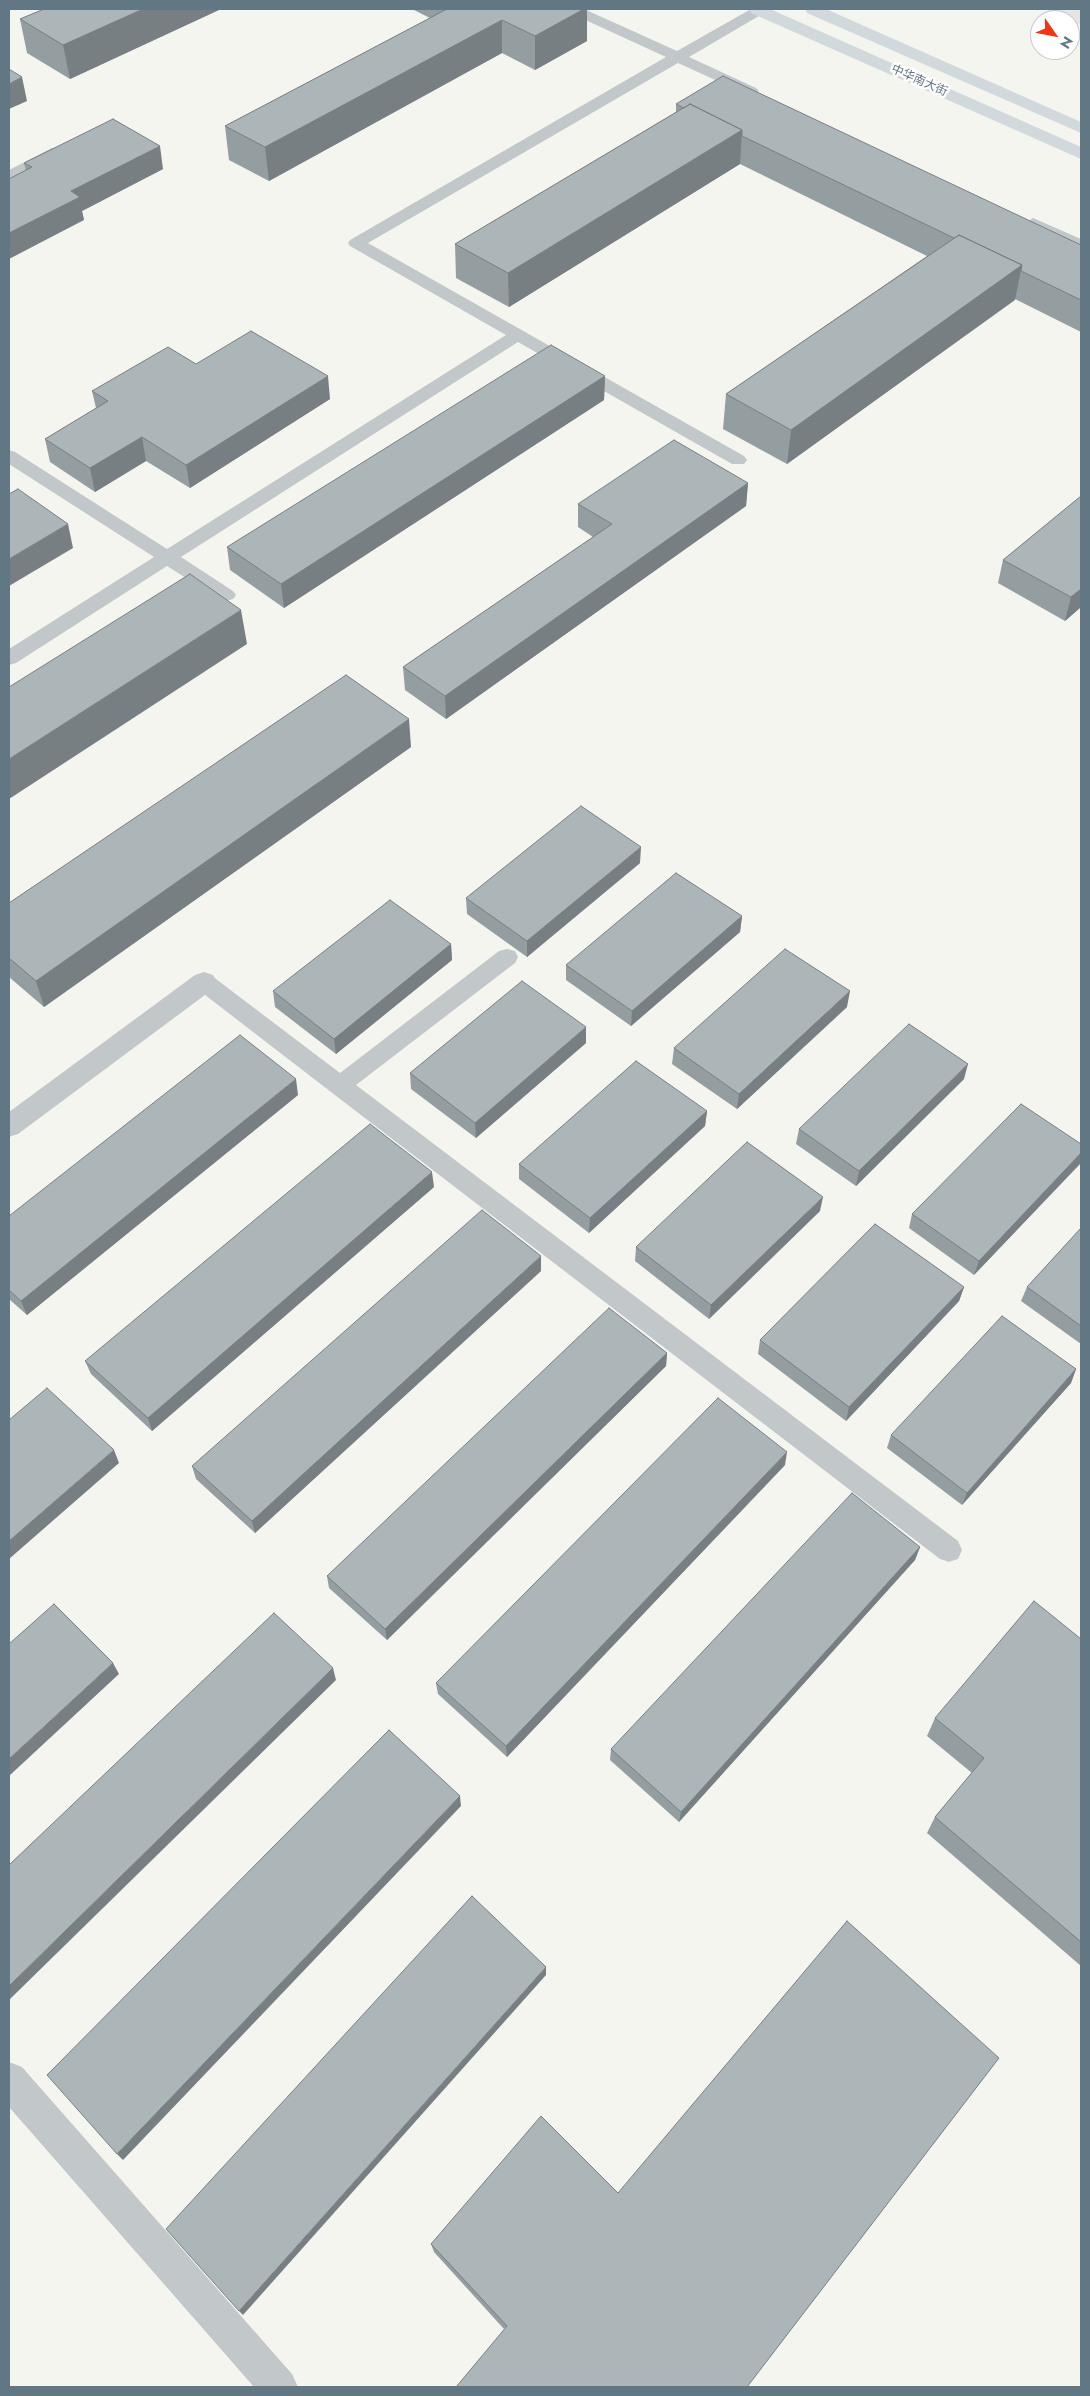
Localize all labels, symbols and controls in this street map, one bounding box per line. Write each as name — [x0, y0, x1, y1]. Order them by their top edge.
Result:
north arrow — [1030, 10, 1080, 60]
text: N — [1055, 33, 1078, 53]
street label: 中华南大街 — [889, 62, 949, 100]

